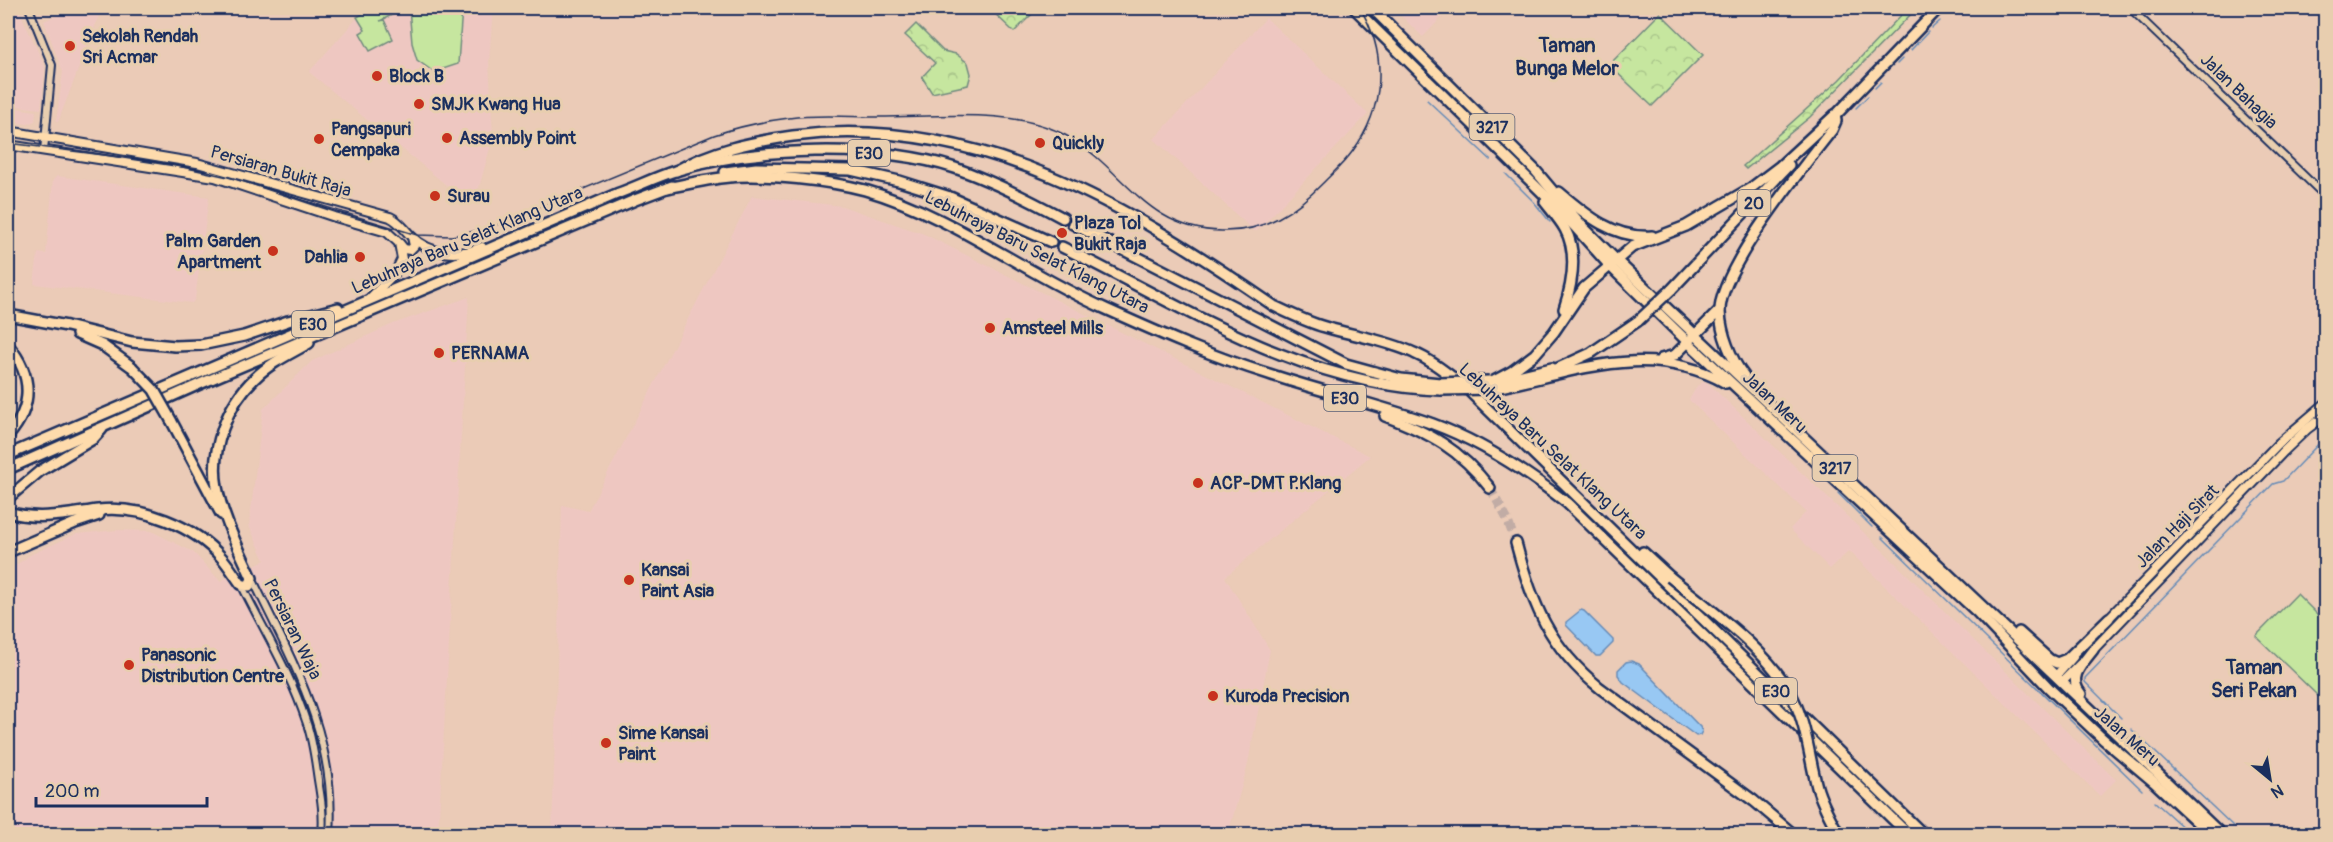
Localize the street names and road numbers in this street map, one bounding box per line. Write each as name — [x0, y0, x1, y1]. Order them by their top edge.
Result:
street label: Jalan Bahagia — [2195, 49, 2282, 134]
road number: 3217 — [1470, 114, 1514, 140]
street label: Persiaran Bukit Raja — [208, 140, 354, 203]
road number: E30 — [848, 140, 890, 166]
street label: Lebuhraya Baru Selat Klang Utara — [348, 181, 586, 300]
street label: Lebuhraya Baru Selat Klang Utara — [921, 186, 1153, 319]
road number: 20 — [1738, 190, 1770, 216]
road number: E30 — [292, 311, 334, 337]
street label: Lebuhraya Baru Selat Klang Utara — [1454, 358, 1652, 545]
street label: Jalan Meru — [1737, 366, 1812, 438]
road number: E30 — [1324, 385, 1366, 411]
road number: 3217 — [1812, 455, 1858, 481]
street label: Jalan Haji Sirat — [2131, 479, 2225, 573]
street label: Persiaran Waja — [258, 575, 327, 683]
road number: E30 — [1755, 678, 1797, 704]
street label: Jalan Meru — [2089, 701, 2165, 771]

